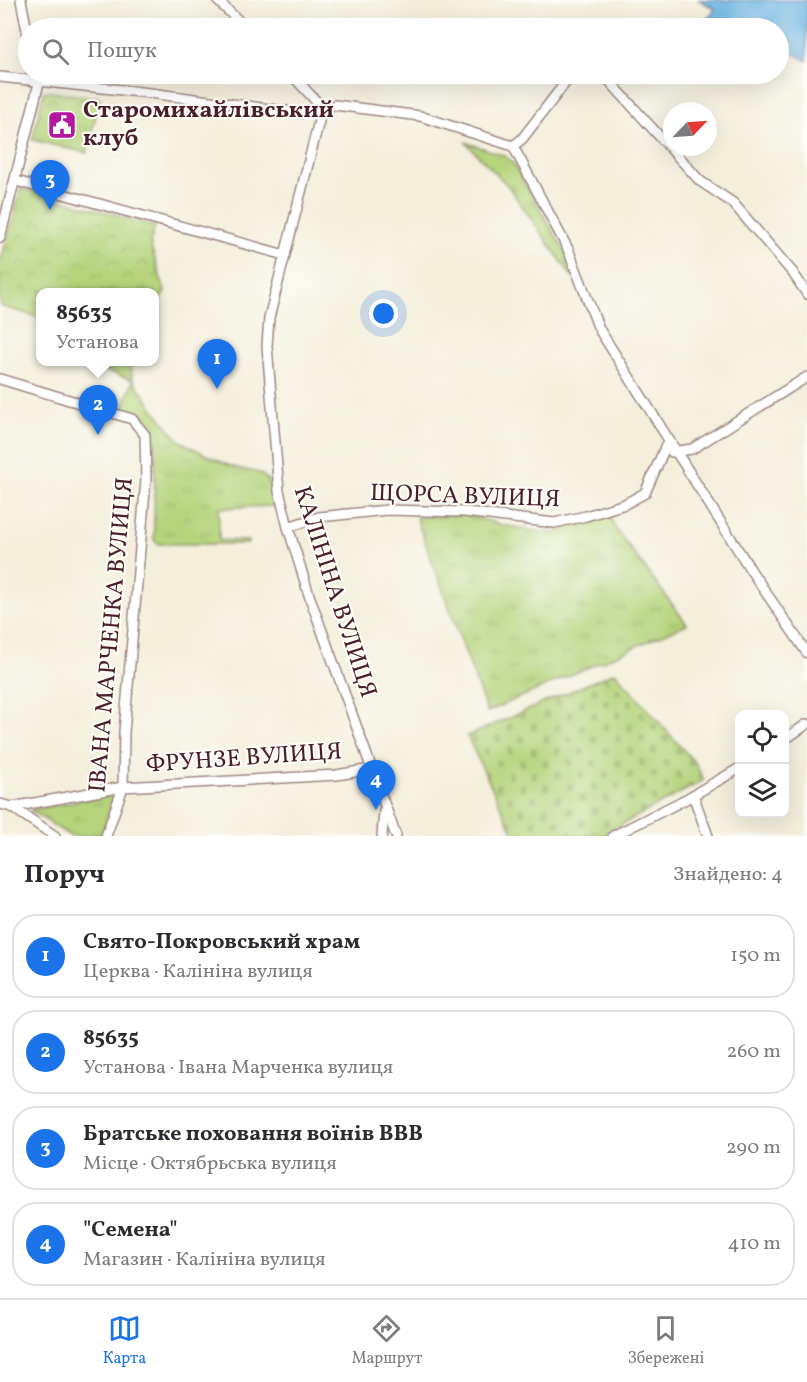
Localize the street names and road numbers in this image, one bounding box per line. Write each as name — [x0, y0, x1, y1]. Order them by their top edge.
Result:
street label: ІВАНА МАРЧЕНКА ВУЛИЦЯ — [81, 476, 143, 794]
street label: ЩОРСА ВУЛИЦЯ — [369, 477, 561, 517]
street label: КАЛІНІНА ВУЛИЦЯ — [284, 482, 384, 702]
street label: ФРУНЗЕ ВУЛИЦЯ — [145, 735, 343, 783]

